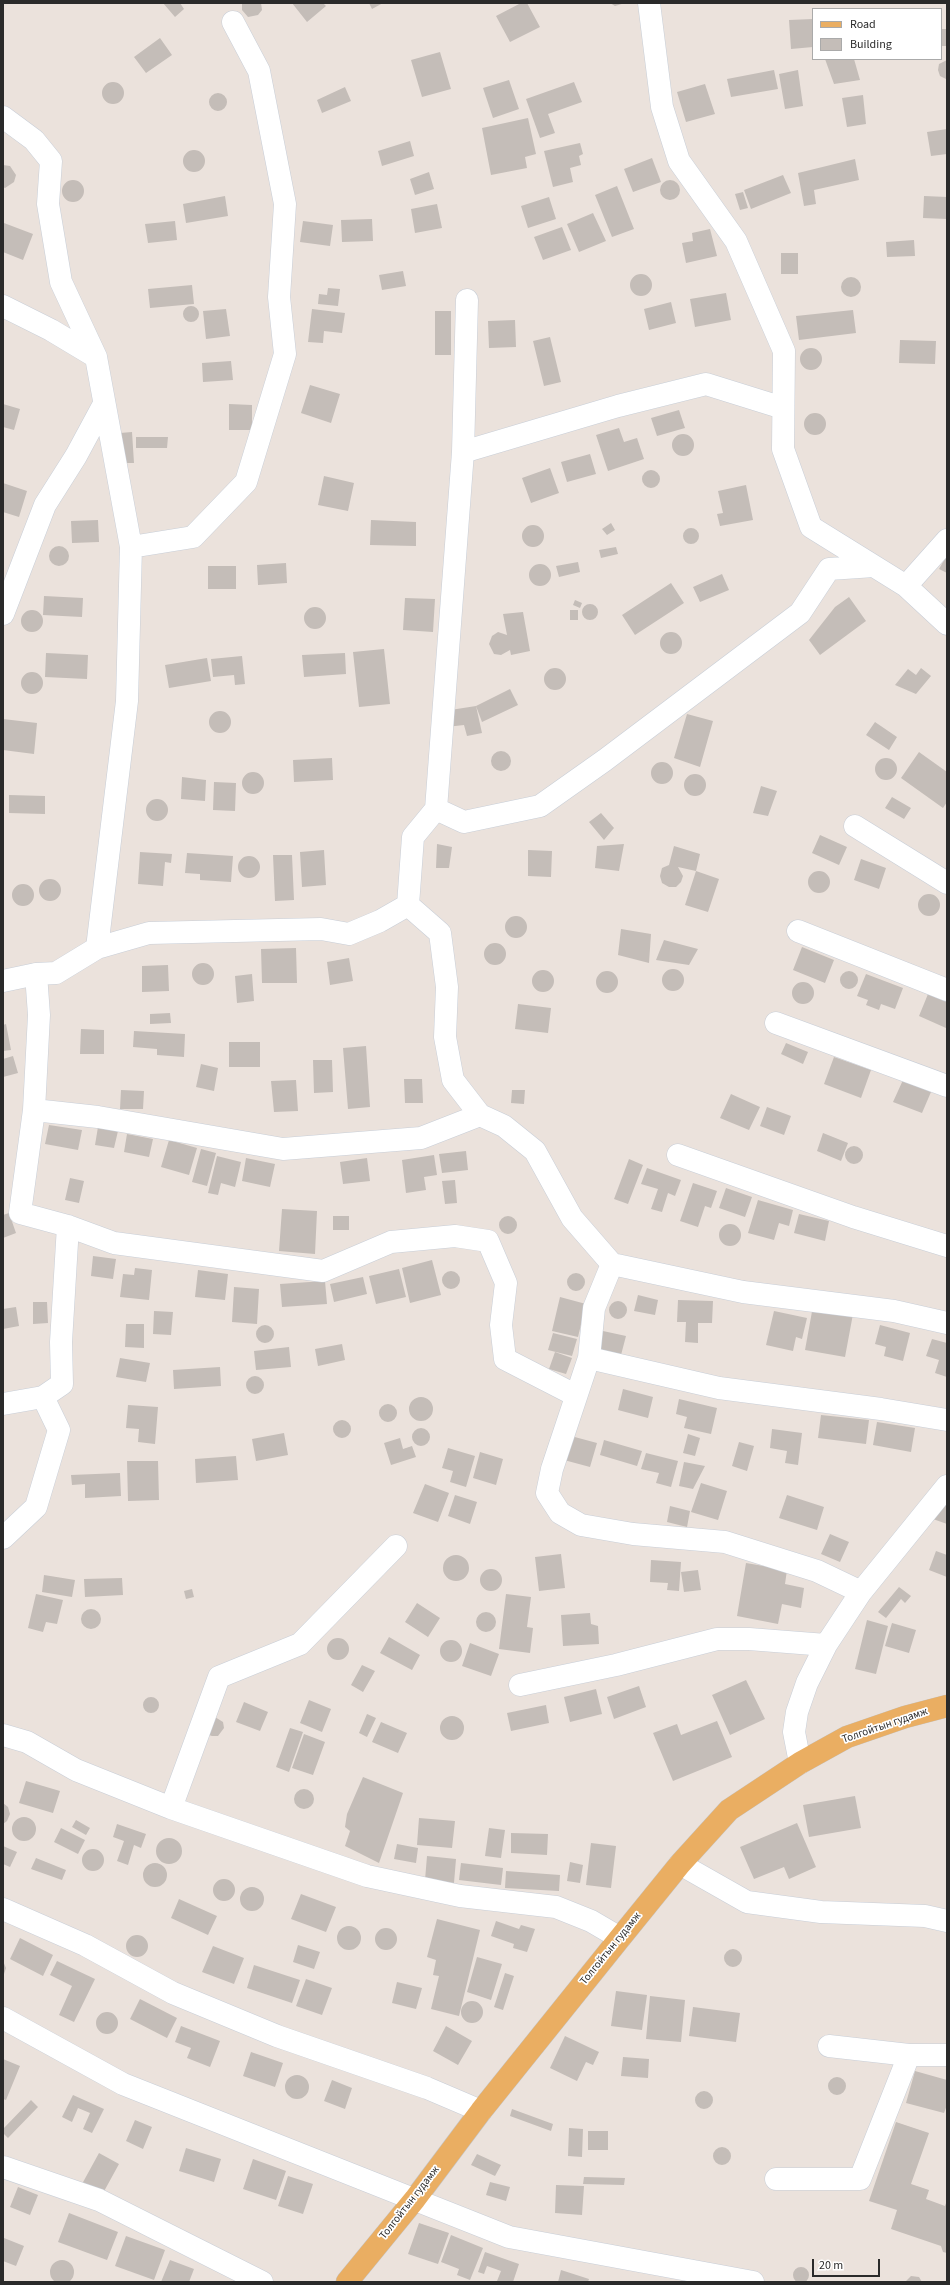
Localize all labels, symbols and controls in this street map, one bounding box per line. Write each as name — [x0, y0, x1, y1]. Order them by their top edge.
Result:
legend — [812, 8, 942, 60]
text: Road — [850, 16, 876, 33]
text: Building — [850, 36, 892, 53]
street label: Толгойтын гудамж — [841, 1705, 929, 1747]
street label: Толгойтын гудамж — [578, 1910, 644, 1988]
street label: Толгойтын гудамж — [377, 2164, 443, 2242]
scale bar — [814, 2251, 882, 2277]
text: 20 m — [819, 2257, 843, 2274]

